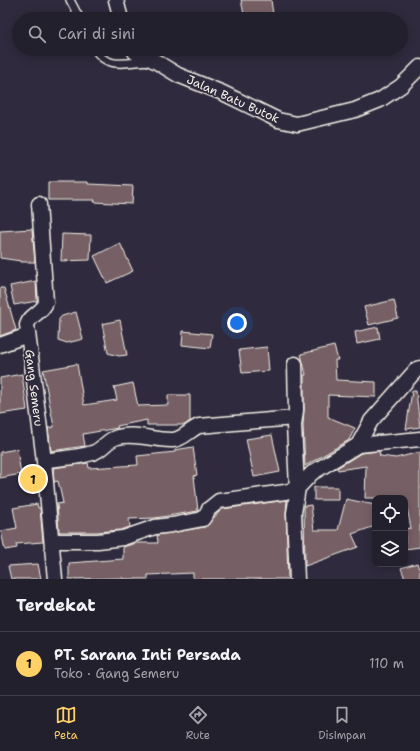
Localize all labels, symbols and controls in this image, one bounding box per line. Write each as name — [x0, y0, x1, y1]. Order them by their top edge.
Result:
search box — [12, 12, 408, 56]
icon: search — [26, 23, 48, 45]
text: Cari di sini — [58, 24, 135, 44]
street label: Jalan Batu Butok — [184, 71, 282, 127]
your location — [227, 313, 247, 333]
street label: Gang Semeru — [21, 349, 47, 427]
pin: 1 — [20, 464, 46, 494]
map controls — [372, 495, 408, 567]
button: locate — [372, 495, 408, 531]
button: layers — [372, 531, 408, 567]
text: Terdekat — [16, 594, 96, 616]
text: PT. Sarana Inti Persada — [54, 645, 241, 665]
text: 1 — [26, 655, 32, 672]
text: 110 m — [369, 655, 404, 672]
text: Toko · Gang Semeru — [54, 665, 179, 682]
tab: Peta — [54, 704, 78, 743]
tab: Rute — [186, 704, 210, 743]
tab: Disimpan — [318, 704, 366, 743]

